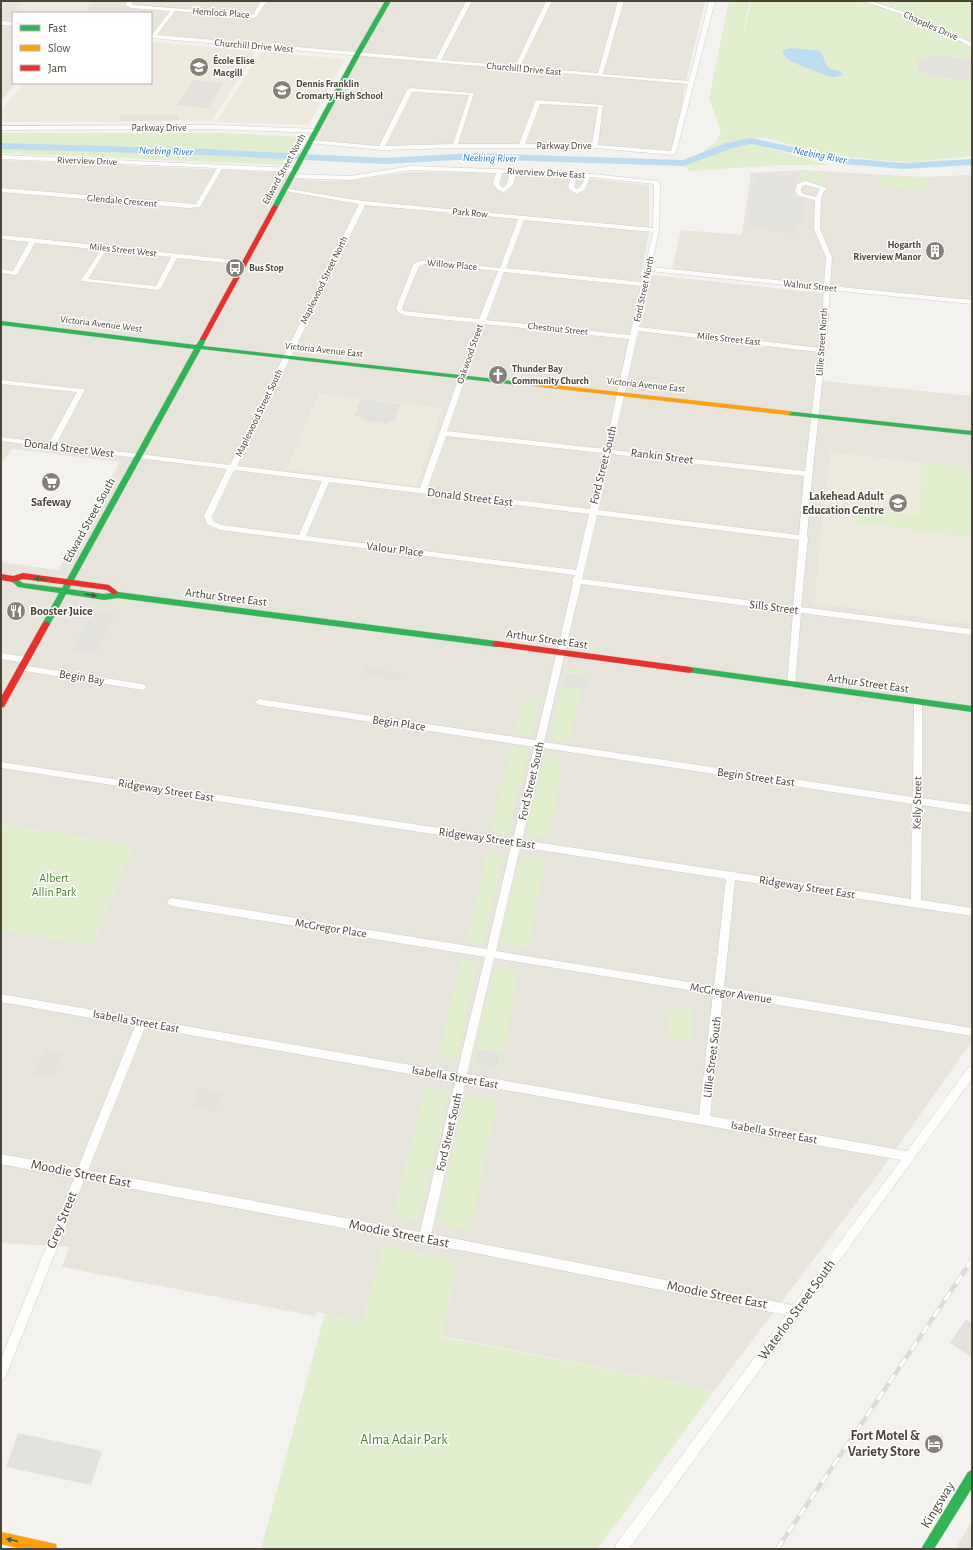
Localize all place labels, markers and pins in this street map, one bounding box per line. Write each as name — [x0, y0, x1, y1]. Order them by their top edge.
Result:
place label: École Elise Macgill — [213, 54, 255, 78]
school or university icon: École Elise Macgill — [188, 56, 210, 78]
school or university icon: Dennis Franklin Cromarty High School — [271, 79, 293, 101]
place label: Dennis Franklin Cromarty High School — [296, 79, 383, 101]
place label: Hogarth Riverview Manor — [853, 240, 922, 262]
building icon: Hogarth Riverview Manor — [924, 240, 946, 262]
bus stop icon: Bus Stop — [224, 257, 246, 279]
place label: Bus Stop — [249, 263, 284, 273]
church icon: Thunder Bay Community Church — [487, 364, 509, 386]
place label: Thunder Bay Community Church — [512, 364, 589, 386]
supermarket icon: Safeway — [40, 471, 62, 493]
place label: Lakehead Adult Education Centre — [802, 490, 884, 516]
school or university icon: Lakehead Adult Education Centre — [887, 492, 909, 514]
place label: Safeway — [31, 496, 72, 509]
restaurant icon: Booster Juice — [5, 600, 27, 622]
place label: Booster Juice — [30, 605, 93, 617]
place label: Fort Motel & Variety Store — [848, 1429, 920, 1459]
hotel icon: Fort Motel & Variety Store — [923, 1433, 945, 1455]

